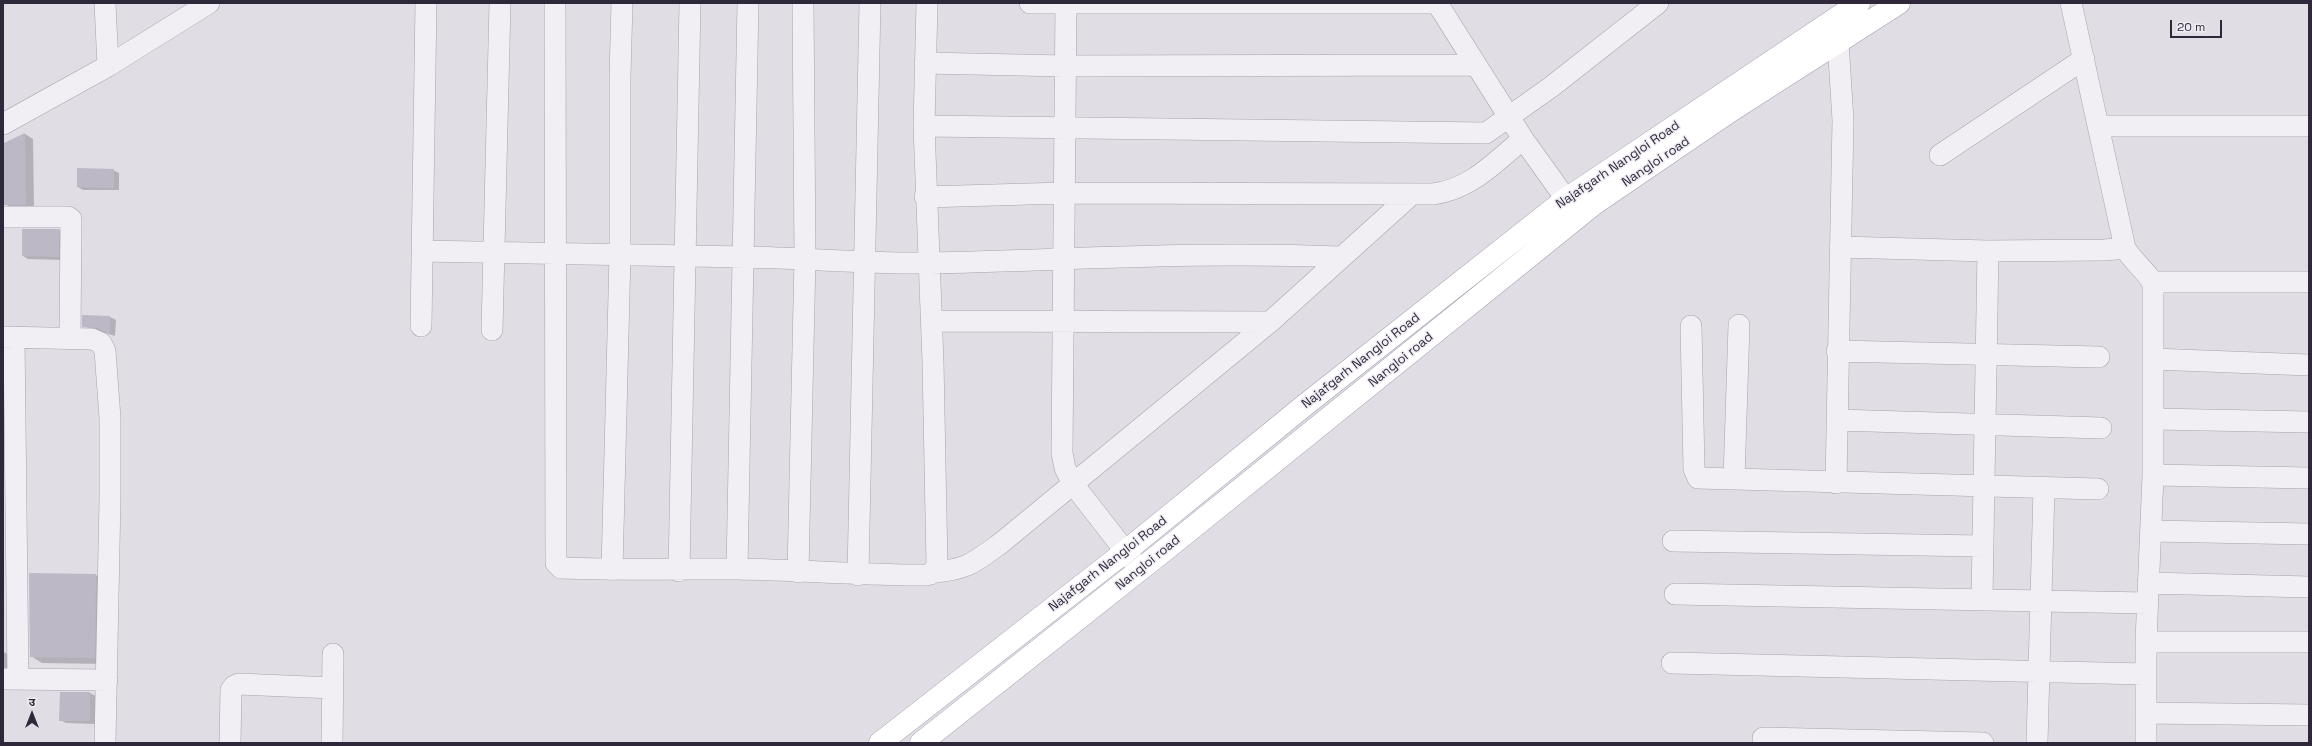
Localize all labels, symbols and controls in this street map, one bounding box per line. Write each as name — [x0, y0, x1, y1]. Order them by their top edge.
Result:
scale bar — [2172, 12, 2224, 38]
text: 20 m — [2177, 19, 2205, 35]
street label: Najafgarh Nangloi Road — [1553, 118, 1683, 212]
street label: Nangloi road — [1619, 134, 1693, 190]
street label: Najafgarh Nangloi Road — [1299, 310, 1423, 412]
street label: Nangloi road — [1366, 329, 1436, 391]
street label: Najafgarh Nangloi Road — [1046, 513, 1170, 615]
street label: Nangloi road — [1113, 532, 1183, 594]
north arrow — [12, 694, 52, 734]
text: उ — [29, 695, 35, 709]

